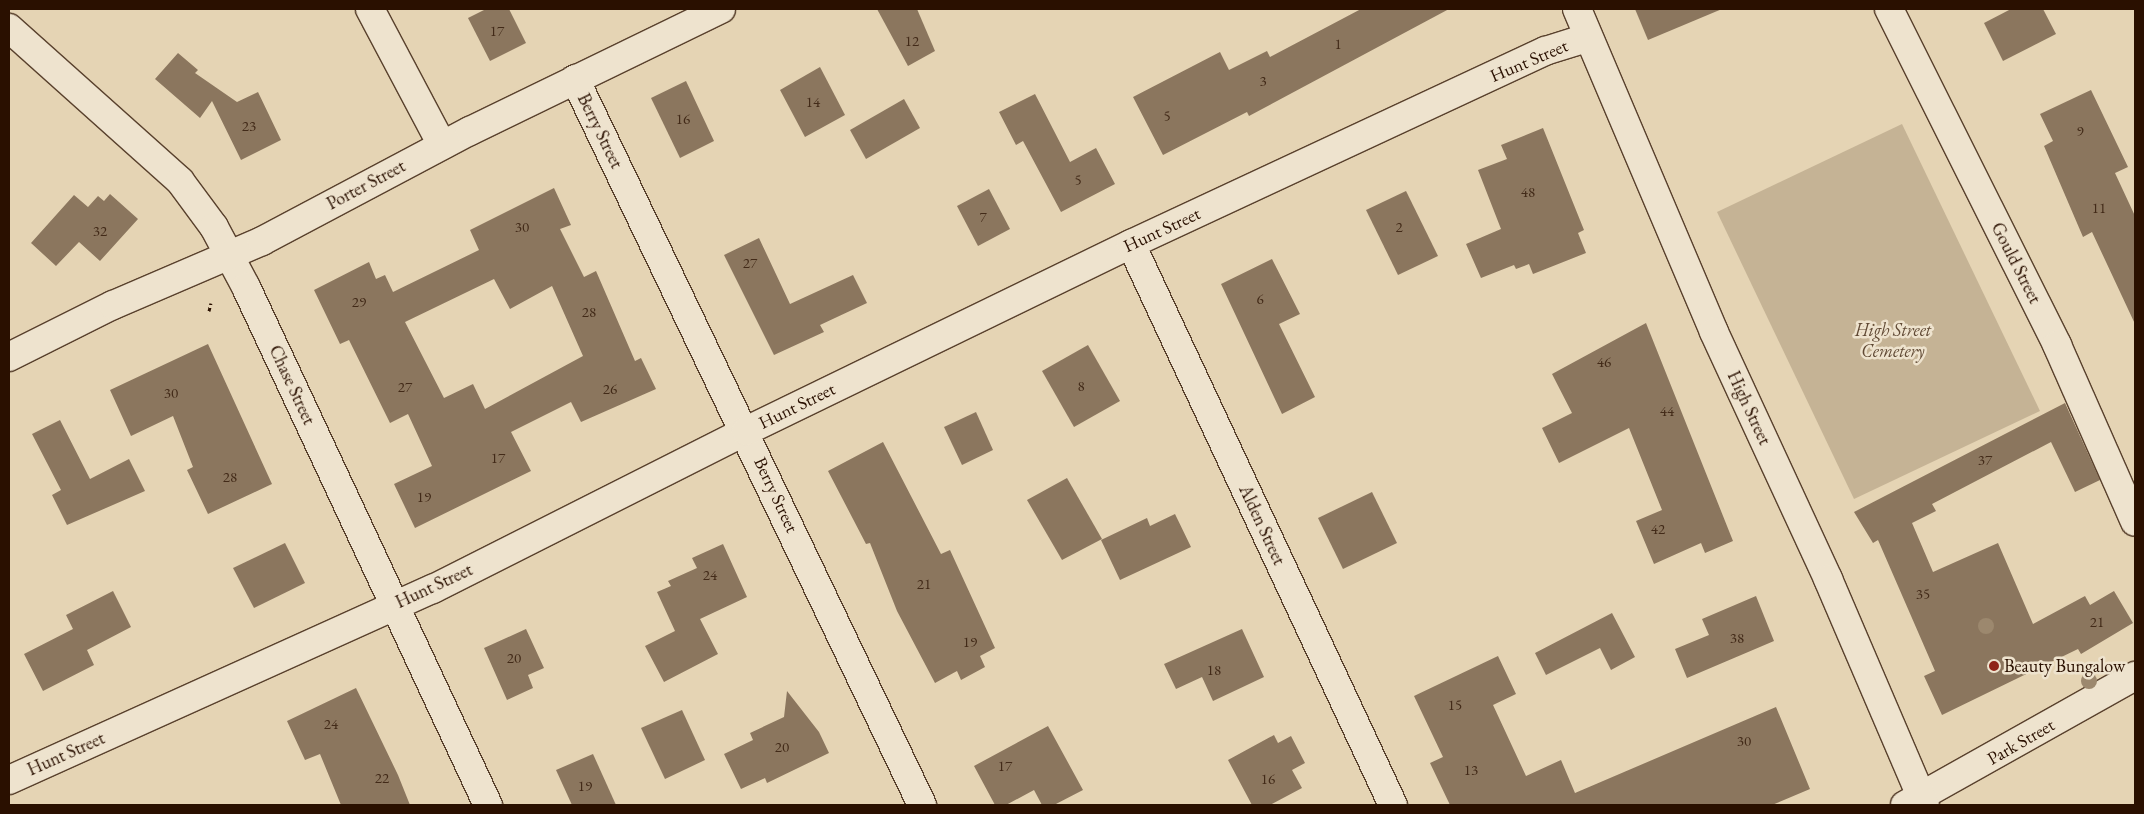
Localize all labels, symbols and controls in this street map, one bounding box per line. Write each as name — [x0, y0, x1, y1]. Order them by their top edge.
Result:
house number: 17 — [490, 22, 504, 40]
house number: 12 — [905, 32, 919, 50]
house number: 1 — [1334, 35, 1342, 53]
street label: Hunt Street — [1487, 35, 1571, 87]
house number: 3 — [1259, 72, 1267, 90]
street label: Berry Street — [573, 90, 627, 172]
house number: 14 — [806, 93, 820, 111]
house number: 5 — [1163, 107, 1171, 125]
house number: 16 — [676, 110, 690, 128]
house number: 23 — [242, 117, 256, 135]
house number: 9 — [2076, 122, 2084, 140]
street label: Porter Street — [323, 155, 409, 215]
house number: 5 — [1074, 171, 1082, 189]
house number: 48 — [1521, 183, 1535, 201]
house number: 11 — [2092, 199, 2106, 217]
street label: Hunt Street — [1120, 203, 1204, 257]
house number: 7 — [979, 208, 987, 226]
house number: 30 — [515, 218, 529, 236]
house number: 2 — [1395, 218, 1403, 236]
street label: Gould Street — [1986, 219, 2046, 307]
house number: 32 — [93, 222, 107, 240]
house number: 27 — [743, 254, 757, 272]
house number: 6 — [1256, 290, 1264, 308]
house number: 29 — [352, 293, 366, 311]
house number: 28 — [582, 303, 596, 321]
park label: High Street Cemetery — [1855, 320, 1931, 362]
street label: Chase Street — [264, 342, 320, 428]
house number: 46 — [1597, 353, 1611, 371]
street label: High Street — [1722, 368, 1776, 448]
house number: 8 — [1077, 377, 1085, 395]
house number: 27 — [398, 378, 412, 396]
street label: Hunt Street — [755, 378, 839, 434]
house number: 26 — [603, 380, 617, 398]
house number: 30 — [164, 384, 178, 402]
house number: 44 — [1660, 402, 1674, 420]
house number: 17 — [491, 449, 505, 467]
house number: 37 — [1978, 451, 1992, 469]
street label: Berry Street — [749, 454, 803, 536]
house number: 28 — [223, 468, 237, 486]
street label: Alden Street — [1234, 482, 1290, 568]
house number: 19 — [417, 488, 431, 506]
house number: 42 — [1651, 520, 1665, 538]
street label: Hunt Street — [392, 559, 476, 613]
house number: 24 — [703, 566, 717, 584]
house number: 21 — [917, 575, 931, 593]
house number: 35 — [1916, 585, 1930, 603]
house number: 21 — [2090, 613, 2104, 631]
house number: 38 — [1730, 629, 1744, 647]
house number: 19 — [963, 633, 977, 651]
house number: 20 — [507, 649, 521, 667]
place label: Beauty Bungalow — [2004, 655, 2125, 677]
marker: Beauty Bungalow — [1988, 660, 2000, 672]
house number: 18 — [1207, 661, 1221, 679]
house number: 15 — [1448, 696, 1462, 714]
street label: Park Street — [1984, 714, 2058, 770]
house number: 24 — [324, 715, 338, 733]
street label: Hunt Street — [24, 727, 108, 781]
house number: 30 — [1737, 732, 1751, 750]
house number: 20 — [775, 738, 789, 756]
house number: 17 — [998, 757, 1012, 775]
house number: 13 — [1464, 761, 1478, 779]
house number: 22 — [375, 769, 389, 787]
house number: 16 — [1261, 770, 1275, 788]
house number: 19 — [578, 777, 592, 795]

